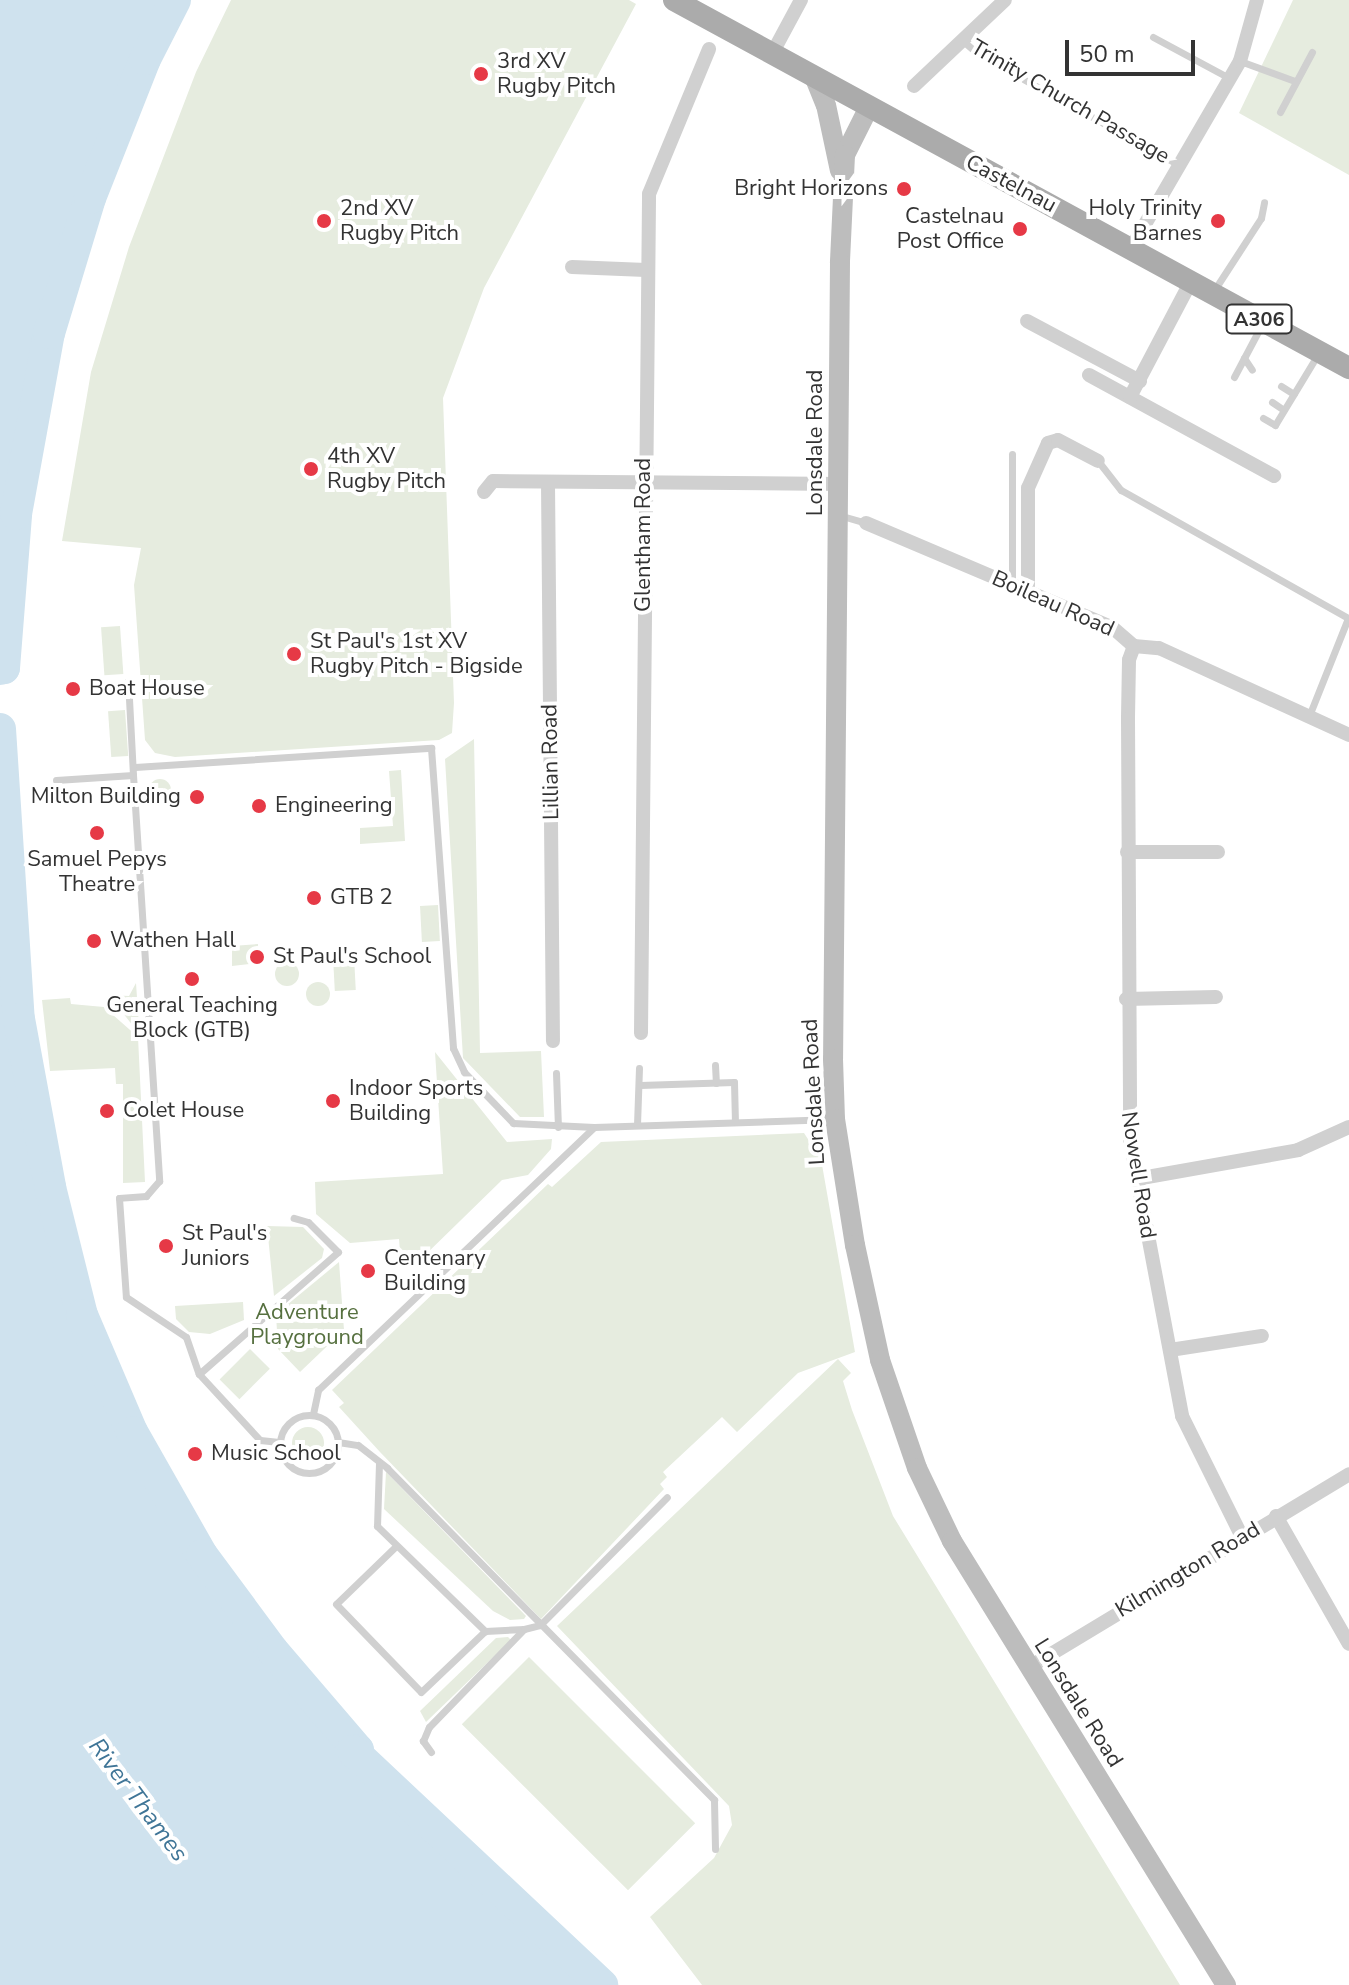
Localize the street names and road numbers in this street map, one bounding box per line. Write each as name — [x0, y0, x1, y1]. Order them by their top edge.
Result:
street label: Trinity Church Passage — [966, 34, 1174, 170]
street label: Castelnau — [961, 149, 1061, 219]
road number: A306 — [1225, 303, 1293, 335]
street label: Lonsdale Road — [803, 370, 829, 516]
street label: Glentham Road — [631, 458, 657, 612]
street label: Boileau Road — [988, 565, 1118, 643]
street label: Lillian Road — [537, 704, 565, 820]
street label: Lonsdale Road — [797, 1018, 831, 1166]
street label: Nowell Road — [1115, 1110, 1161, 1240]
street label: Kilmington Road — [1111, 1516, 1265, 1624]
street label: Lonsdale Road — [1028, 1634, 1128, 1772]

